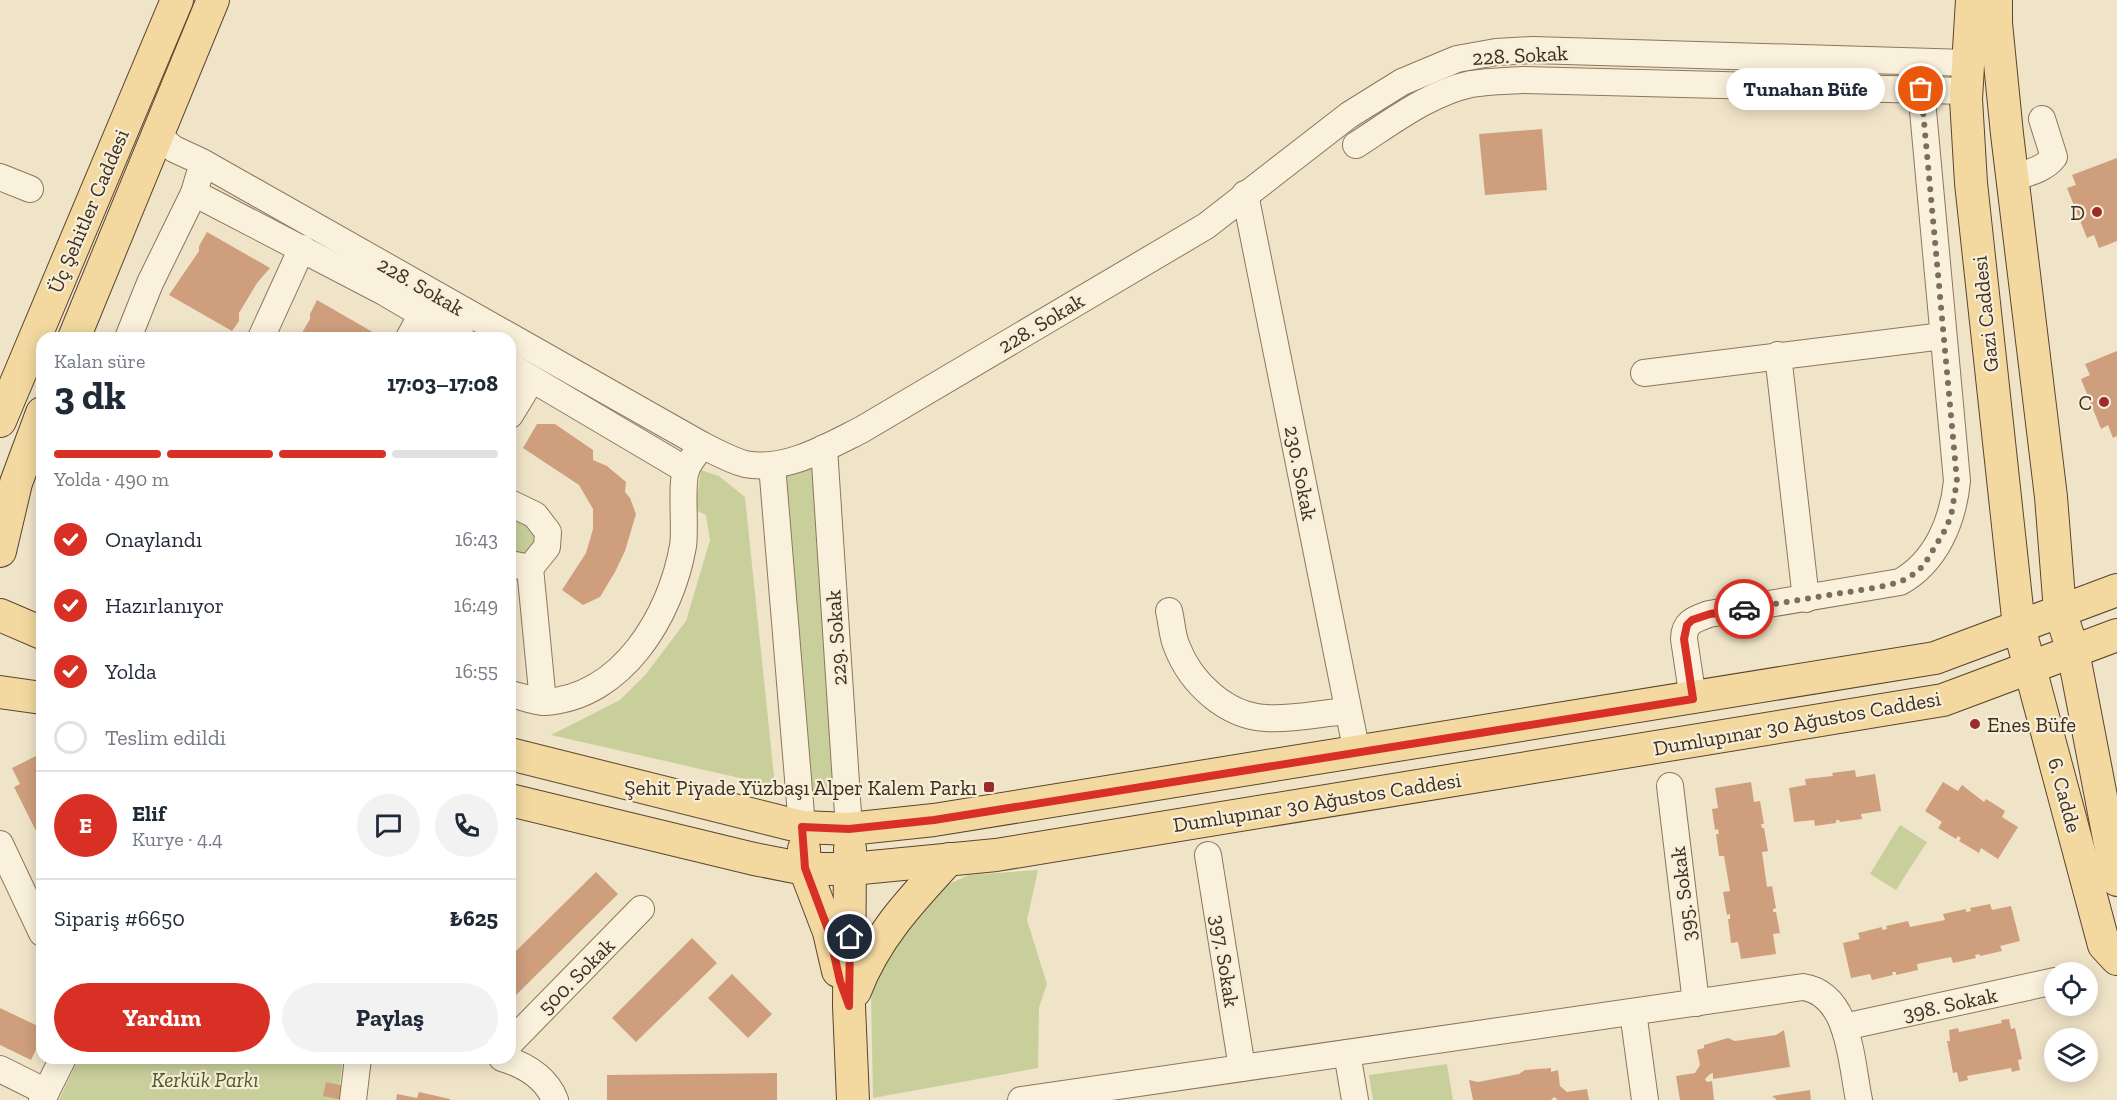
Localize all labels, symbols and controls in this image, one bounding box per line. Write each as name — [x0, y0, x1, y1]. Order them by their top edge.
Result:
street label: 228. Sokak — [1471, 40, 1569, 70]
pin — [1895, 63, 1946, 114]
callout: Tunahan Büfe — [1726, 68, 1885, 110]
icon: bag — [1904, 72, 1937, 105]
text: Tunahan Büfe — [1743, 77, 1868, 101]
street label: Üç Şehitler Caddesi — [42, 125, 134, 297]
place label: D — [2070, 200, 2085, 225]
marker: D — [2090, 205, 2104, 219]
street label: 228. Sokak — [373, 251, 469, 321]
street label: Gazi Caddesi — [1966, 255, 2004, 373]
street label: 228. Sokak — [993, 288, 1089, 358]
text: Kalan süre — [54, 349, 145, 373]
text: 17:03–17:08 — [387, 370, 498, 397]
text: 3 dk — [54, 372, 126, 419]
place label: C — [2078, 390, 2092, 415]
marker: C — [2097, 395, 2111, 409]
street label: 230. Sokak — [1280, 423, 1322, 523]
text: Yolda · 490 m — [54, 467, 169, 491]
icon: check — [54, 523, 87, 556]
text: Onaylandı — [105, 526, 202, 553]
text: 16:43 — [455, 527, 498, 551]
courier — [1714, 579, 1774, 639]
icon: check — [54, 589, 87, 622]
street label: 229. Sokak — [820, 589, 852, 687]
text: Hazırlanıyor — [105, 592, 224, 619]
text: 16:49 — [454, 593, 498, 617]
icon: car — [1728, 593, 1761, 626]
icon: check — [54, 655, 87, 688]
text: Yolda — [105, 658, 157, 685]
text: 16:55 — [455, 659, 498, 683]
street label: Dumlupınar 30 Ağustos Caddesi — [1651, 685, 1943, 761]
place label: Enes Büfe — [1987, 712, 2076, 737]
marker: Enes Büfe — [1968, 717, 1982, 731]
text: Teslim edildi — [105, 724, 226, 751]
street label: 6. Cadde — [2043, 755, 2087, 835]
street label: Dumlupınar 30 Ağustos Caddesi — [1171, 767, 1463, 837]
place label: Şehit Piyade Yüzbaşı Alper Kalem Parkı — [624, 775, 977, 800]
marker: Şehit Piyade Yüzbaşı Alper Kalem Parkı — [982, 780, 996, 794]
button: chat — [357, 794, 420, 857]
button: phone — [435, 794, 498, 857]
text: Elif — [132, 800, 165, 827]
text: E — [79, 812, 92, 839]
text: Kurye · 4.4 — [132, 827, 223, 851]
street label: 395. Sokak — [1665, 845, 1701, 943]
text: Sipariş #6650 — [54, 905, 185, 932]
text: ₺625 — [450, 905, 498, 932]
pin — [824, 911, 875, 962]
street label: 397. Sokak — [1205, 913, 1245, 1009]
icon: home — [833, 920, 866, 953]
street label: 500. Sokak — [533, 933, 619, 1019]
map controls — [2044, 962, 2098, 1082]
button: locate — [2044, 962, 2098, 1016]
street label: 398. Sokak — [1901, 982, 1999, 1026]
button: Yardım — [54, 983, 270, 1052]
button: Paylaş — [282, 983, 498, 1052]
button: layers — [2044, 1028, 2098, 1082]
park label: Kerkük Parkı — [152, 1067, 259, 1092]

